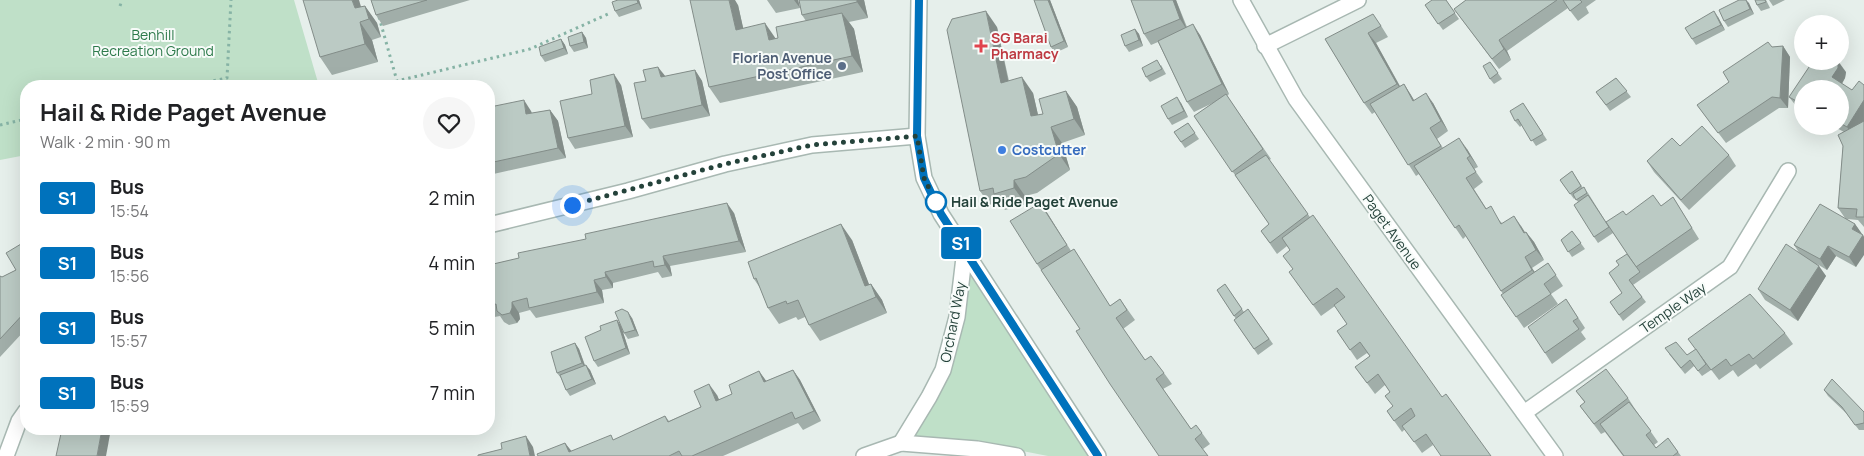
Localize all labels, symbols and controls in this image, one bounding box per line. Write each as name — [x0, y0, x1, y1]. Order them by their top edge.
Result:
map controls — [1794, 15, 1849, 135]
button: + — [1794, 15, 1849, 70]
park label: Benhill Recreation Ground — [92, 25, 214, 60]
place label: SG Barai Pharmacy — [991, 28, 1059, 63]
marker: SG Barai Pharmacy — [975, 40, 987, 52]
place label: Florian Avenue Post Office — [733, 48, 832, 83]
marker: Florian Avenue Post Office — [836, 60, 848, 72]
button: − — [1794, 80, 1849, 135]
text: Hail & Ride Paget Avenue — [40, 95, 327, 128]
button: heart — [423, 97, 475, 149]
text: Walk · 2 min · 90 m — [40, 131, 170, 153]
place label: Costcutter — [1012, 140, 1087, 159]
marker: Costcutter — [996, 144, 1008, 156]
text: Bus — [110, 174, 144, 200]
text: 2 min — [429, 185, 475, 211]
text: S1 — [58, 186, 77, 210]
street label: Paget Avenue — [1359, 190, 1426, 273]
marker: Hail & Ride Paget Avenue — [925, 191, 947, 213]
place label: Hail & Ride Paget Avenue — [951, 192, 1118, 211]
your location — [560, 193, 585, 218]
text: 15:54 — [110, 200, 149, 222]
line badge: S1 — [938, 227, 984, 259]
text: S1 — [951, 231, 971, 255]
text: Bus — [110, 239, 144, 265]
text: 4 min — [428, 250, 475, 276]
text: S1 — [58, 251, 77, 275]
text: 15:56 — [110, 265, 149, 287]
street label: Temple Way — [1636, 277, 1710, 337]
street label: Orchard Way — [935, 279, 970, 364]
text: Bus — [110, 304, 144, 330]
text: 5 min — [428, 315, 475, 341]
text: S1 — [58, 316, 77, 340]
text: 15:57 — [110, 330, 148, 352]
text: Bus — [110, 369, 144, 395]
text: 7 min — [430, 380, 475, 406]
text: S1 — [58, 381, 77, 405]
text: 15:59 — [110, 395, 149, 417]

